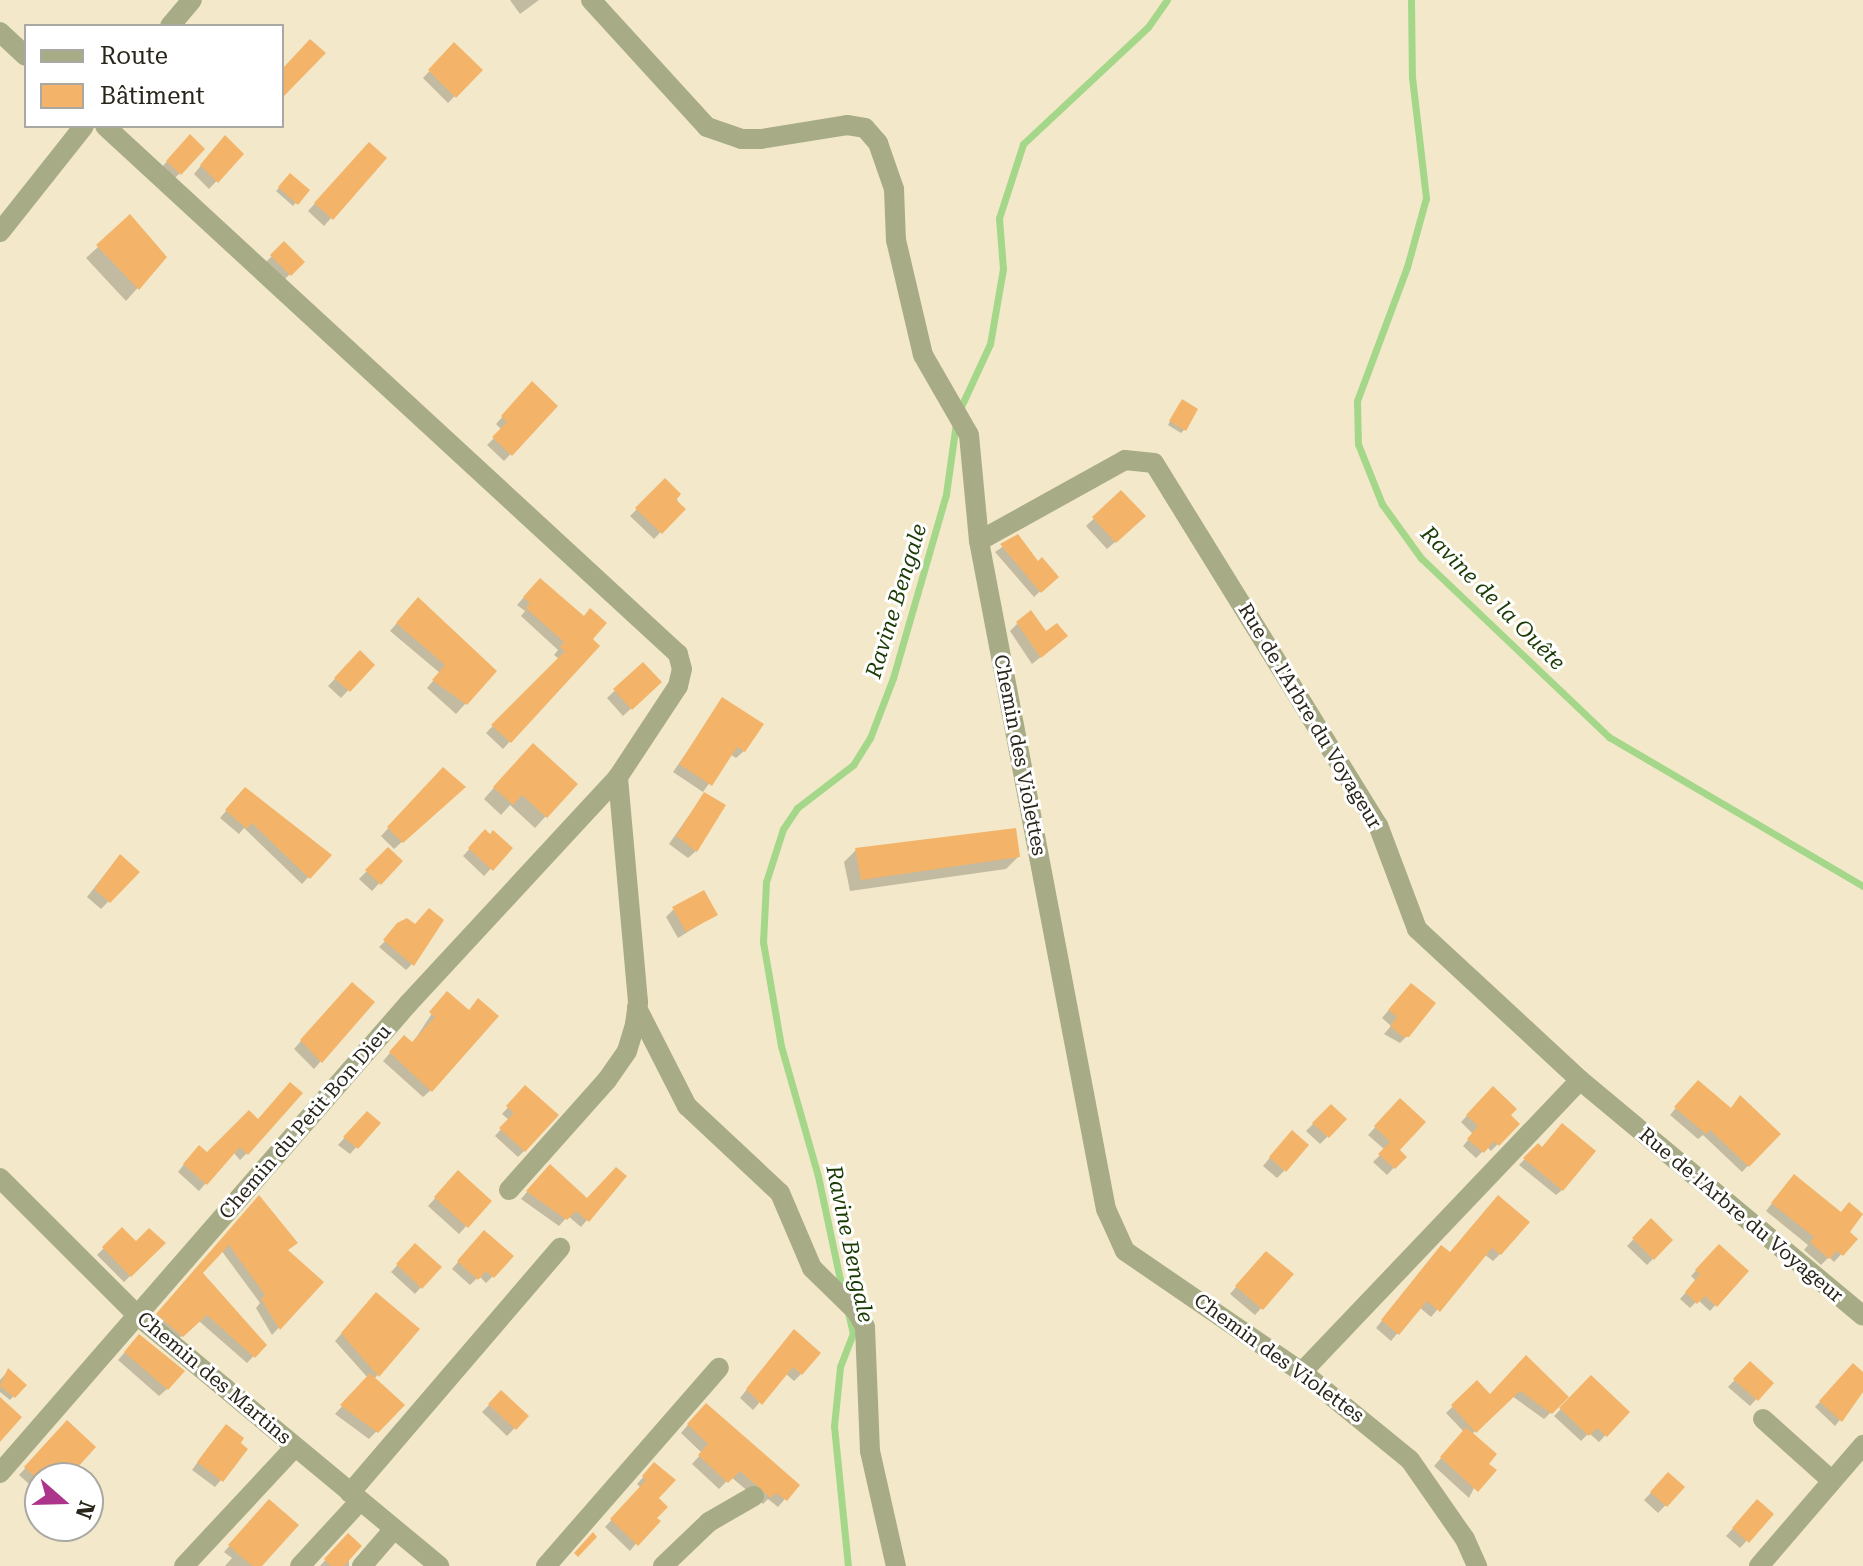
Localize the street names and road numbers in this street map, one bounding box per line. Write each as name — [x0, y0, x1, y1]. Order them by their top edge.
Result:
street label: Rue de l'Arbre du Voyageur — [1233, 599, 1387, 833]
street label: Chemin des Violettes — [989, 652, 1051, 858]
street label: Chemin du Petit Bon Dieu — [214, 1020, 396, 1224]
street label: Rue de l'Arbre du Voyageur — [1634, 1123, 1848, 1307]
street label: Chemin des Violettes — [1189, 1288, 1369, 1428]
street label: Chemin des Martins — [132, 1307, 296, 1449]

